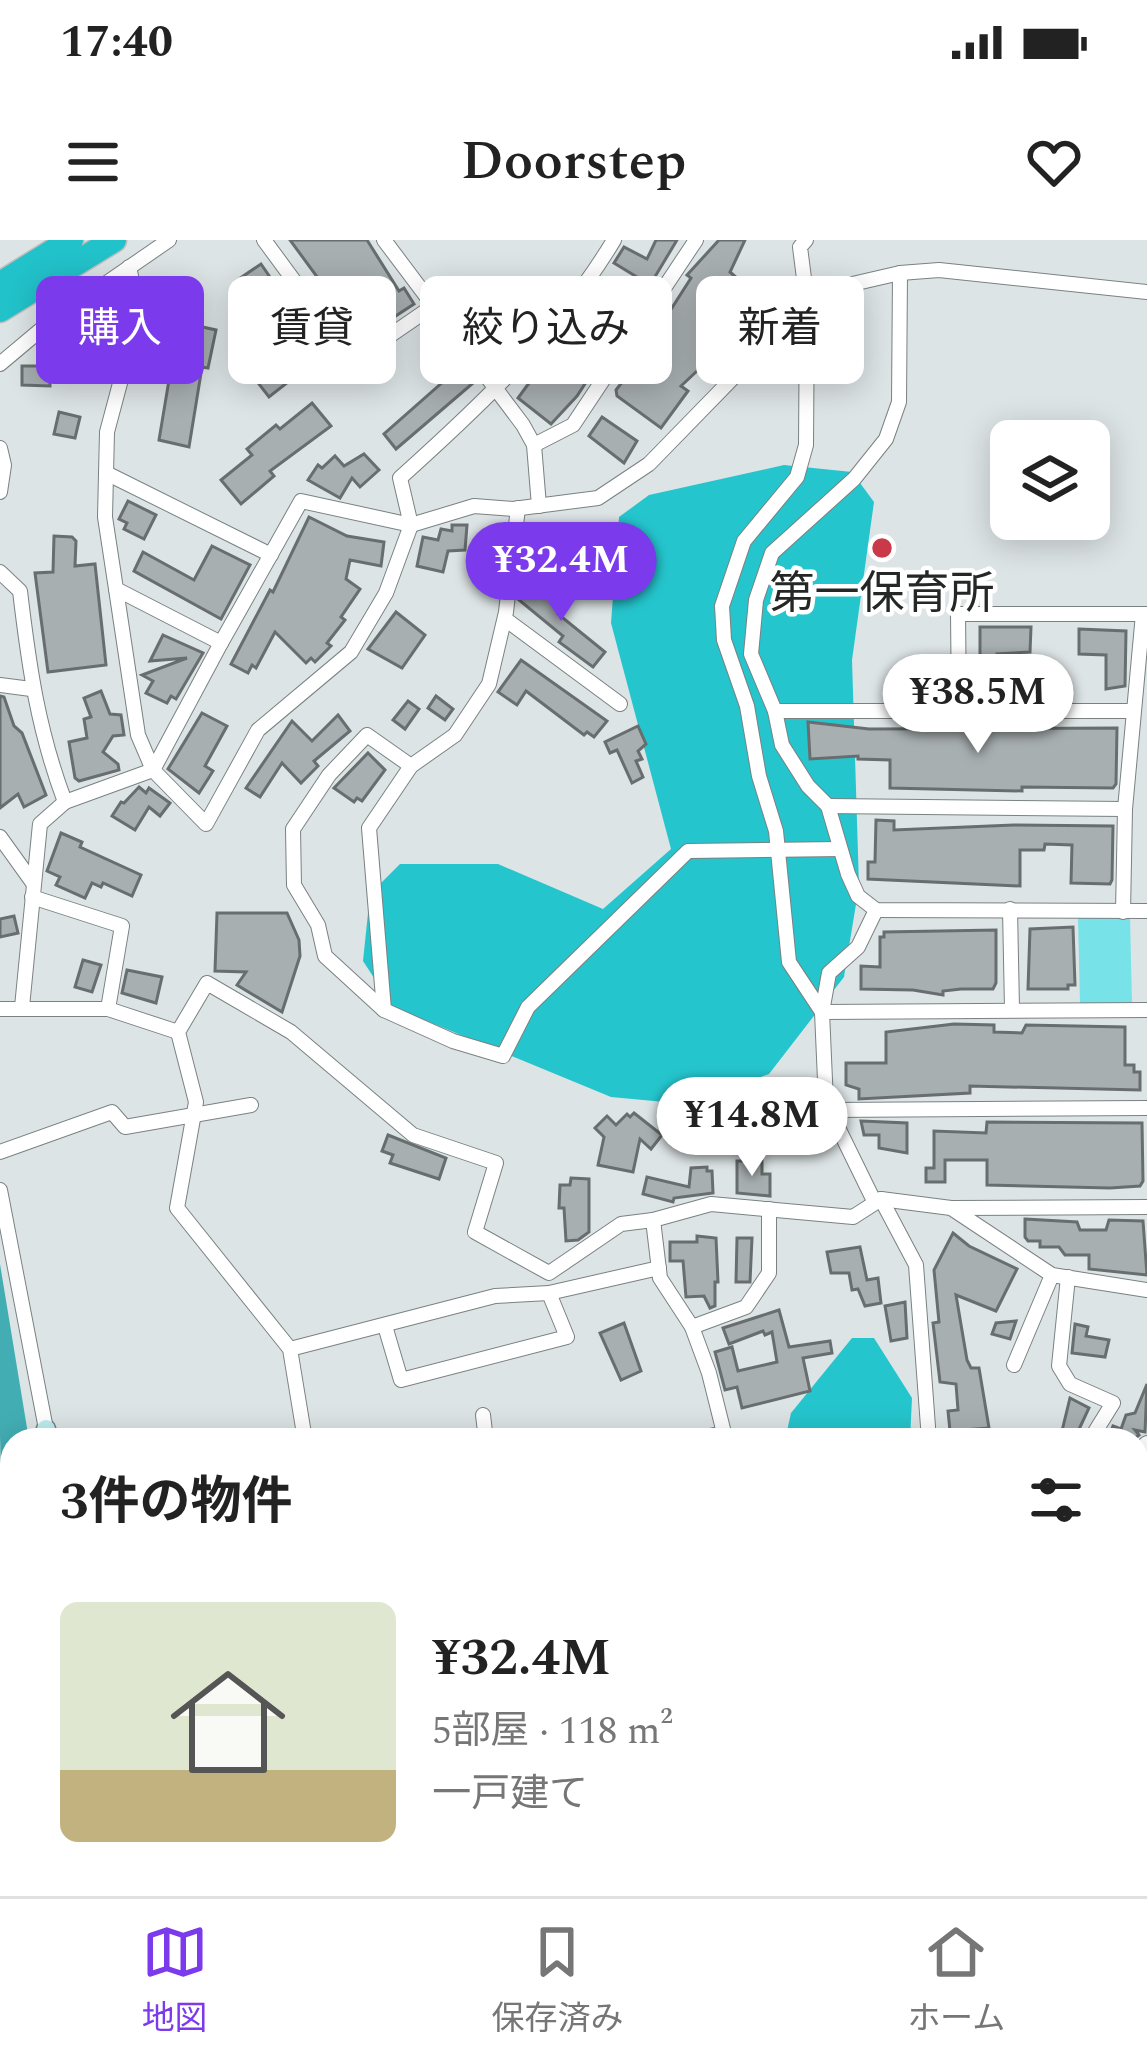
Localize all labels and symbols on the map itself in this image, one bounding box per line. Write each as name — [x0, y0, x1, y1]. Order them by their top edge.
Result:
pin: ¥32.4M — [463, 522, 659, 624]
marker: 第一保育所 — [869, 535, 895, 561]
place label: 第一保育所 — [769, 560, 995, 629]
pin: ¥38.5M — [880, 654, 1076, 756]
pin: ¥14.8M — [654, 1077, 850, 1179]

